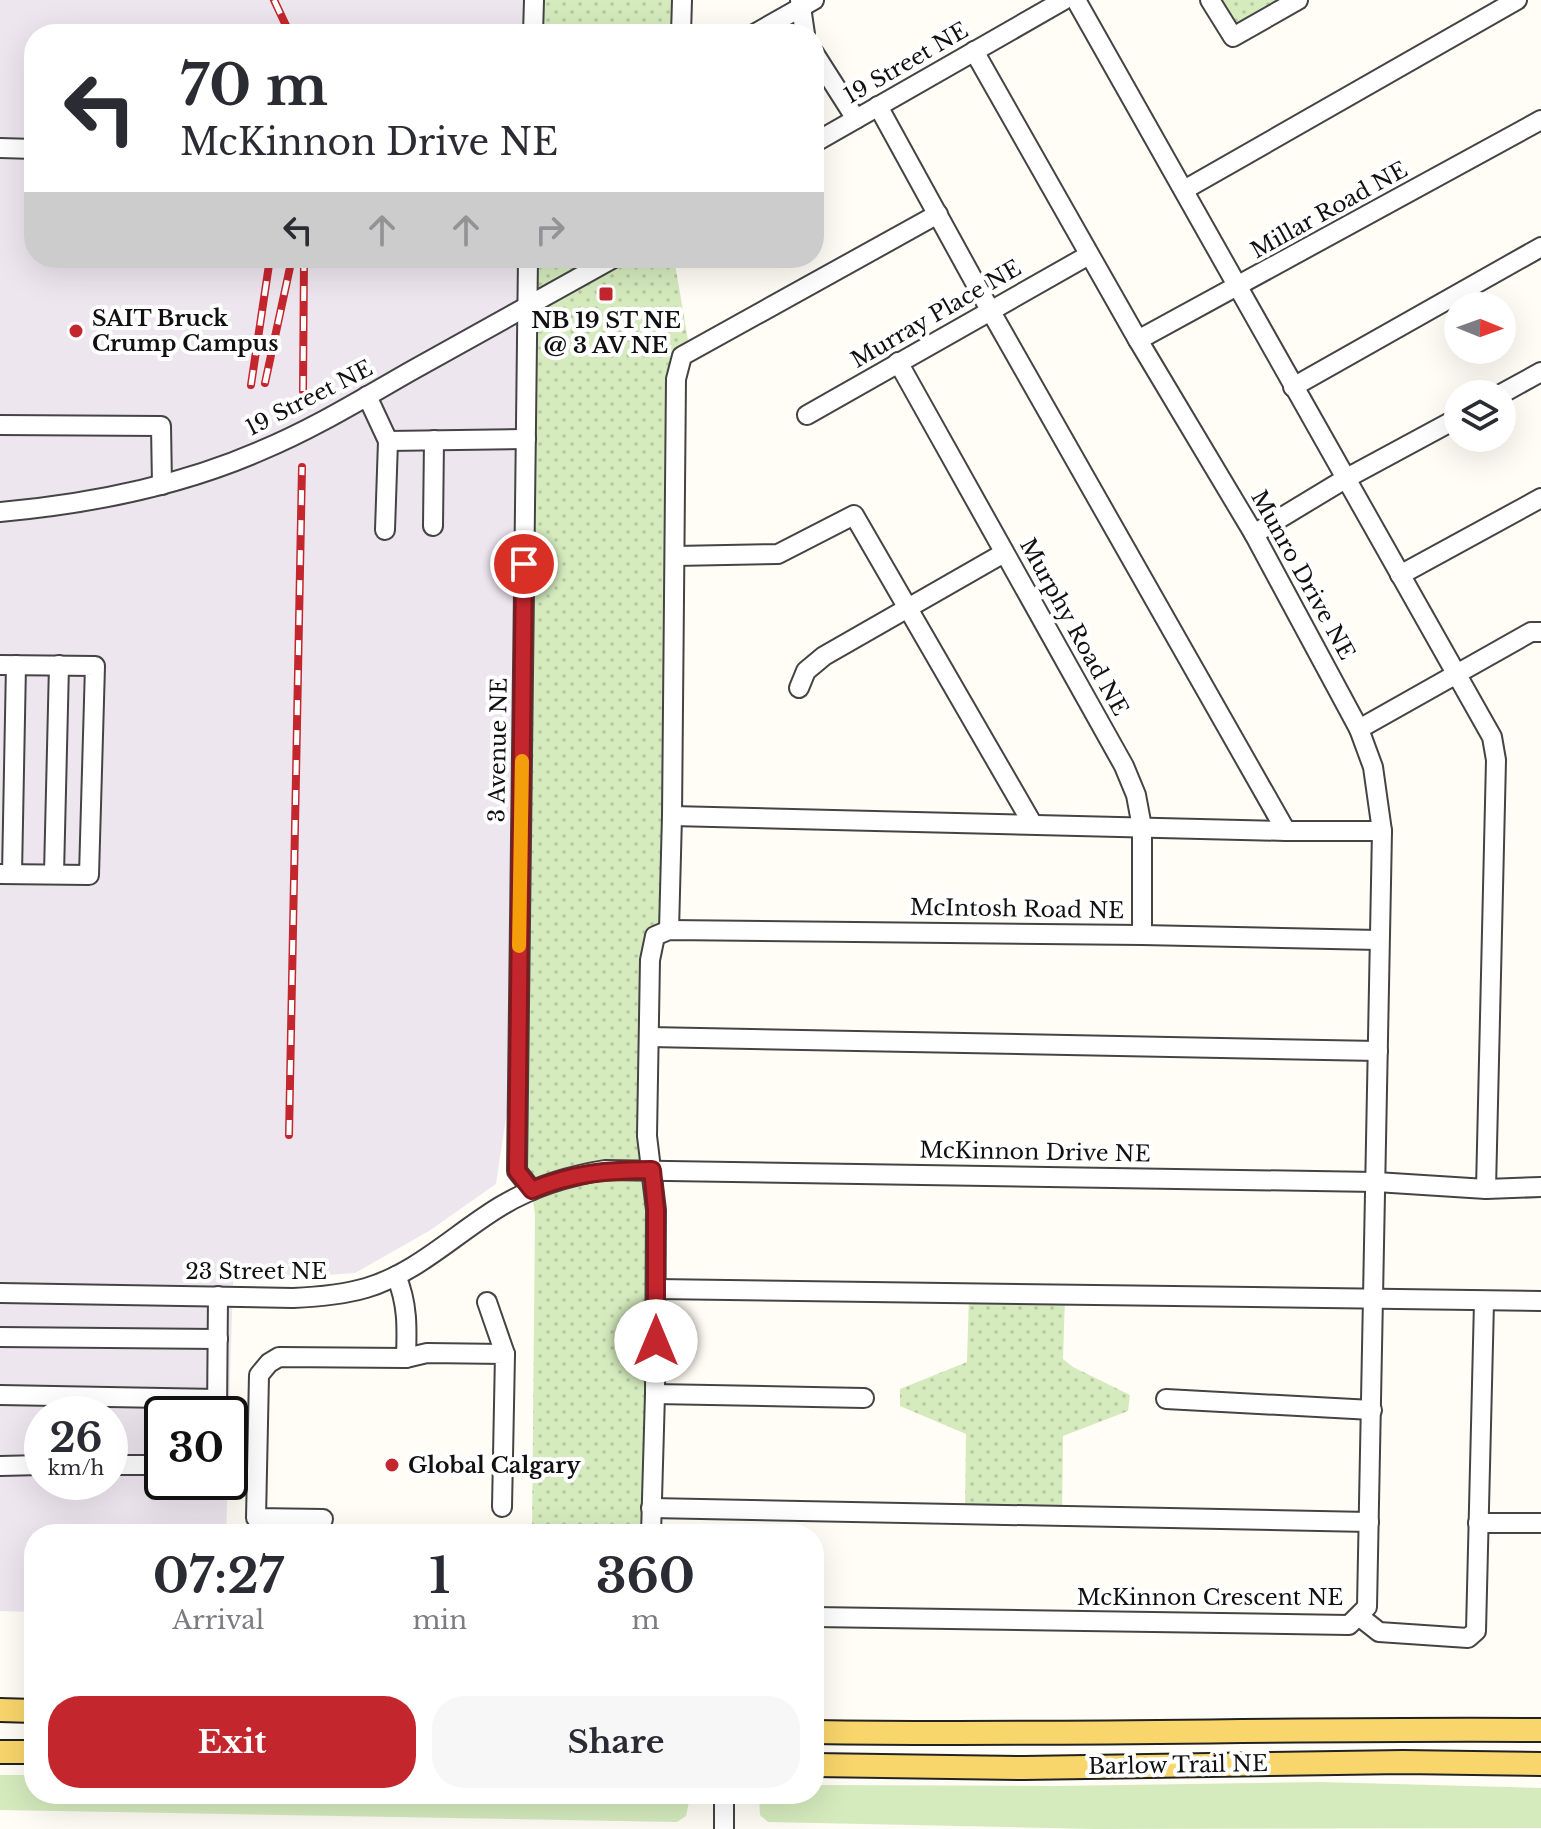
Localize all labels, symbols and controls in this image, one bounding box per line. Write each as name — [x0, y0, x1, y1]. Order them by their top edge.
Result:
street label: 19 Street NE — [839, 17, 973, 109]
text: 70 m — [180, 51, 328, 120]
icon: left — [48, 56, 152, 160]
text: McKinnon Drive NE — [180, 120, 558, 165]
street label: Millar Road NE — [1246, 156, 1412, 264]
icon: left — [276, 208, 320, 252]
icon: ahead — [360, 208, 404, 252]
icon: ahead — [444, 208, 488, 252]
icon: right — [528, 208, 572, 252]
street label: Murray Place NE — [846, 254, 1026, 374]
marker: NB 19 ST NE @ 3 AV NE — [597, 285, 615, 303]
north arrow — [1444, 292, 1516, 364]
map controls — [1444, 292, 1516, 452]
place label: SAIT Bruck Crump Campus — [92, 305, 278, 357]
place label: NB 19 ST NE @ 3 AV NE — [531, 307, 681, 359]
marker: SAIT Bruck Crump Campus — [67, 322, 85, 340]
street label: 19 Street NE — [241, 355, 377, 441]
button: layers — [1444, 380, 1516, 452]
street label: Munro Drive NE — [1245, 486, 1361, 664]
pin — [490, 530, 558, 598]
street label: Murphy Road NE — [1014, 534, 1134, 720]
icon: arrive — [502, 542, 546, 586]
street label: 3 Avenue NE — [483, 677, 513, 823]
street label: McIntosh Road NE — [910, 894, 1124, 924]
street label: McKinnon Drive NE — [919, 1136, 1151, 1168]
street label: 23 Street NE — [185, 1258, 327, 1285]
position arrow — [614, 1299, 698, 1383]
speed limit sign: 30 — [144, 1396, 248, 1500]
text: 26 — [50, 1413, 103, 1463]
place label: Global Calgary — [408, 1452, 581, 1479]
text: km/h — [48, 1456, 104, 1480]
marker: Global Calgary — [383, 1456, 401, 1474]
text: 07:27 — [153, 1546, 284, 1606]
text: 1 — [429, 1546, 450, 1606]
text: 360 — [596, 1546, 695, 1606]
street label: McKinnon Crescent NE — [1077, 1584, 1343, 1611]
text: Arrival — [172, 1604, 264, 1636]
text: min — [412, 1604, 467, 1636]
text: m — [632, 1604, 659, 1636]
button: Exit — [48, 1696, 416, 1788]
button: Share — [432, 1696, 800, 1788]
street label: Barlow Trail NE — [1088, 1750, 1268, 1780]

